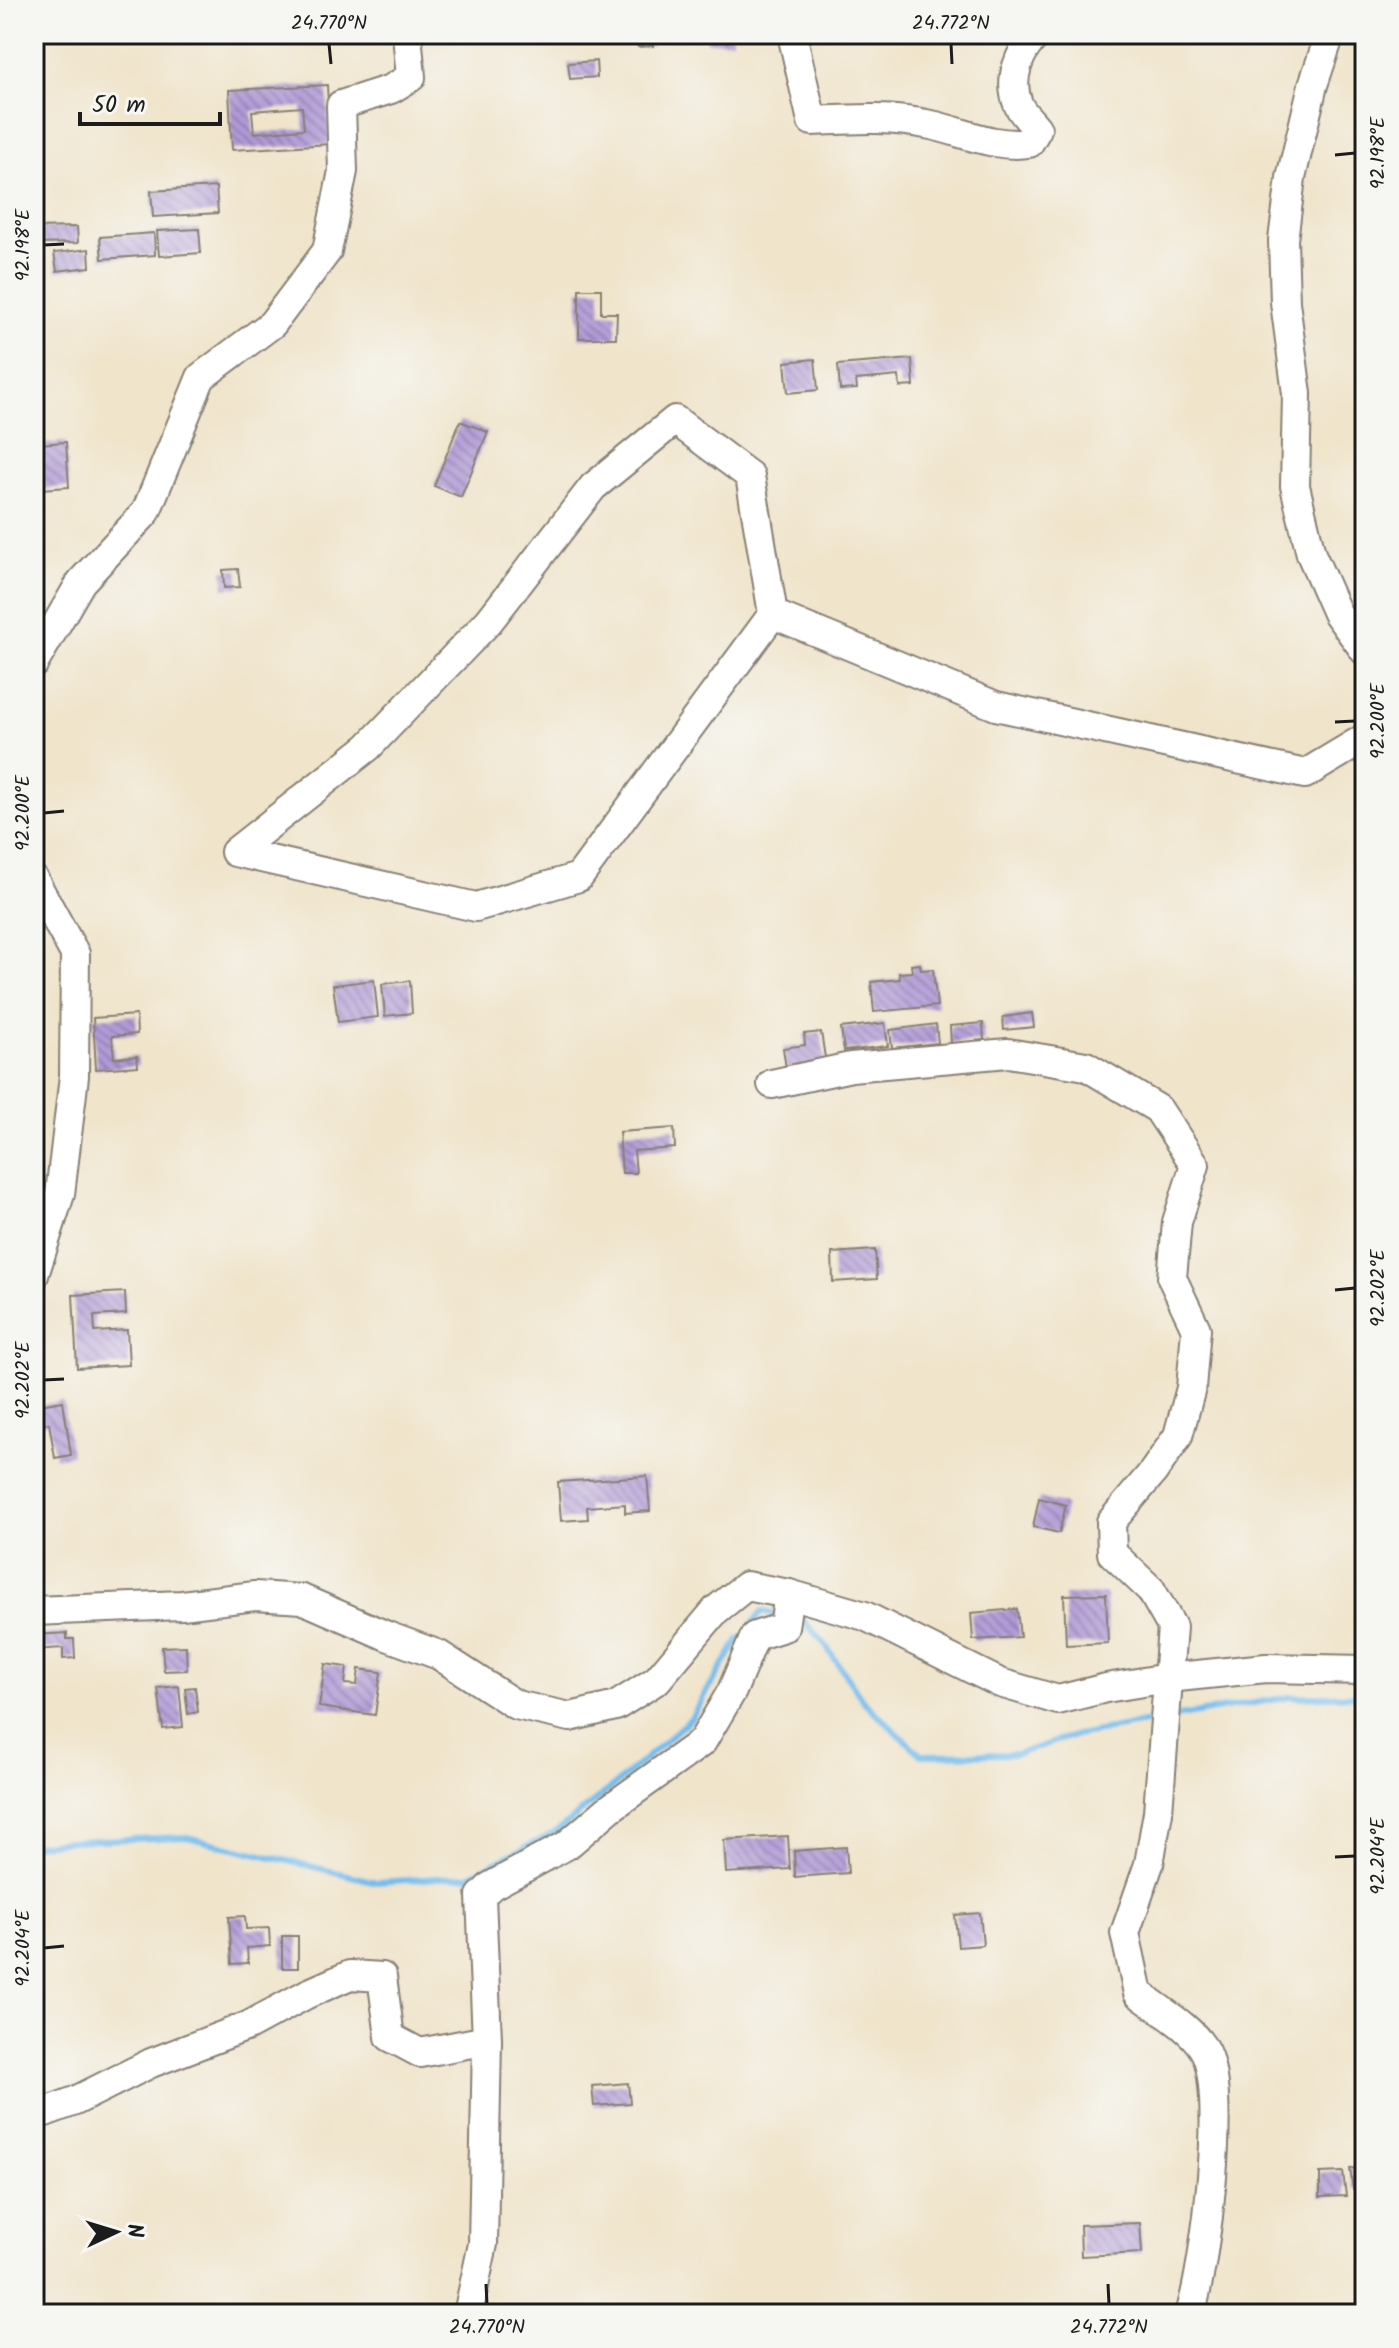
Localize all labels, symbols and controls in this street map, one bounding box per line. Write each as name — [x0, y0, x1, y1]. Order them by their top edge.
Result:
text: 24.770°N — [291, 8, 367, 40]
text: 24.772°N — [912, 8, 990, 40]
scale bar — [80, 76, 220, 126]
text: 50 m — [92, 86, 146, 125]
text: 92.198°E — [1363, 115, 1395, 189]
text: 92.198°E — [8, 207, 40, 281]
text: 92.200°E — [1363, 682, 1395, 759]
text: 92.200°E — [8, 774, 40, 851]
text: 92.202°E — [1363, 1248, 1395, 1327]
text: 92.202°E — [8, 1340, 40, 1419]
text: 92.204°E — [1363, 1816, 1395, 1895]
text: 92.204°E — [8, 1908, 40, 1987]
north arrow — [76, 2192, 156, 2272]
text: N — [116, 2223, 151, 2239]
text: 24.770°N — [449, 2312, 525, 2344]
text: 24.772°N — [1070, 2312, 1148, 2344]

